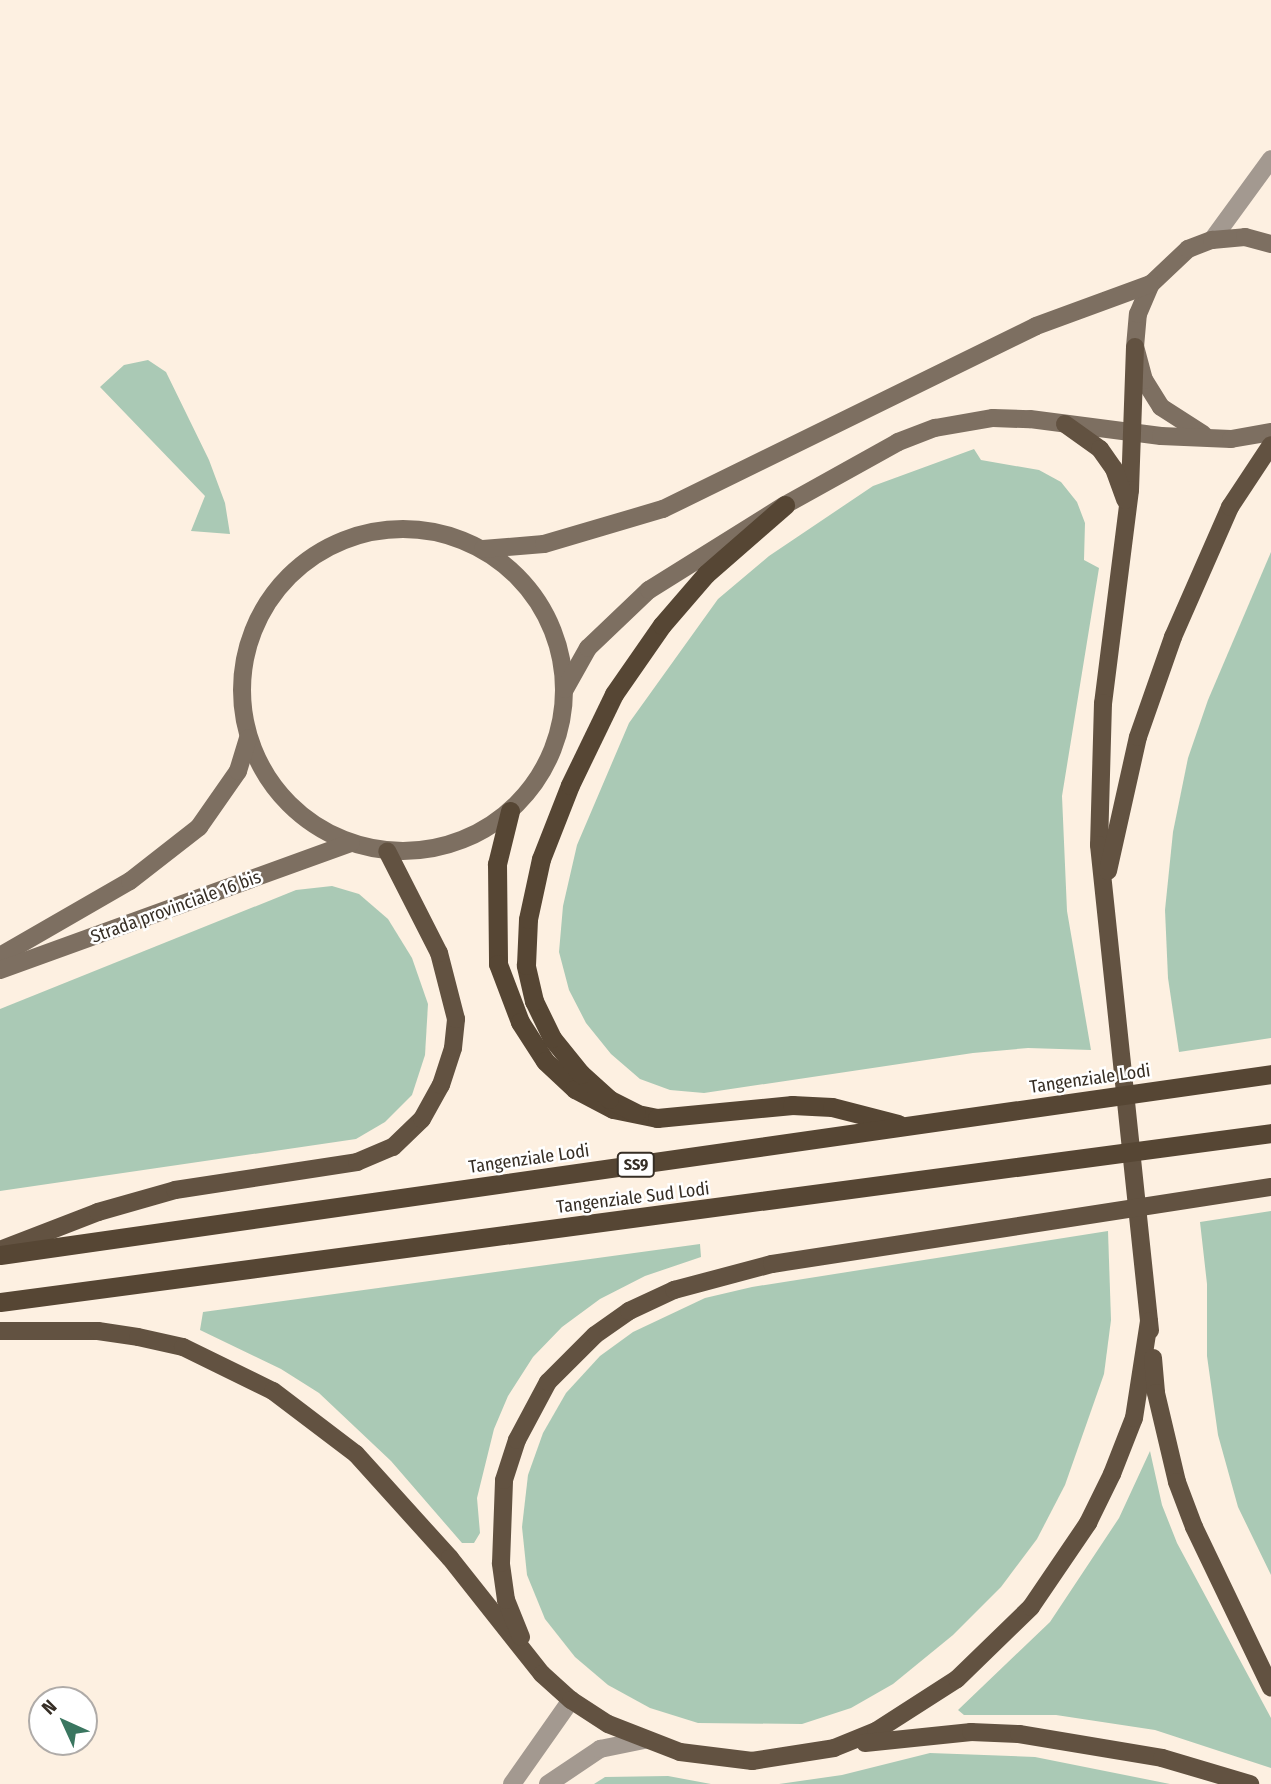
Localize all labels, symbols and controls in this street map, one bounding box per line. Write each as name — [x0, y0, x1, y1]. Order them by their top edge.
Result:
street label: Strada provinciale 16 bis — [88, 866, 264, 948]
street label: Tangenziale Lodi — [1028, 1060, 1152, 1098]
street label: Tangenziale Lodi — [467, 1140, 591, 1178]
road number: SS9 — [617, 1152, 655, 1177]
street label: Tangenziale Sud Lodi — [555, 1178, 711, 1218]
north arrow — [28, 1686, 98, 1756]
text: N — [37, 1695, 61, 1719]

